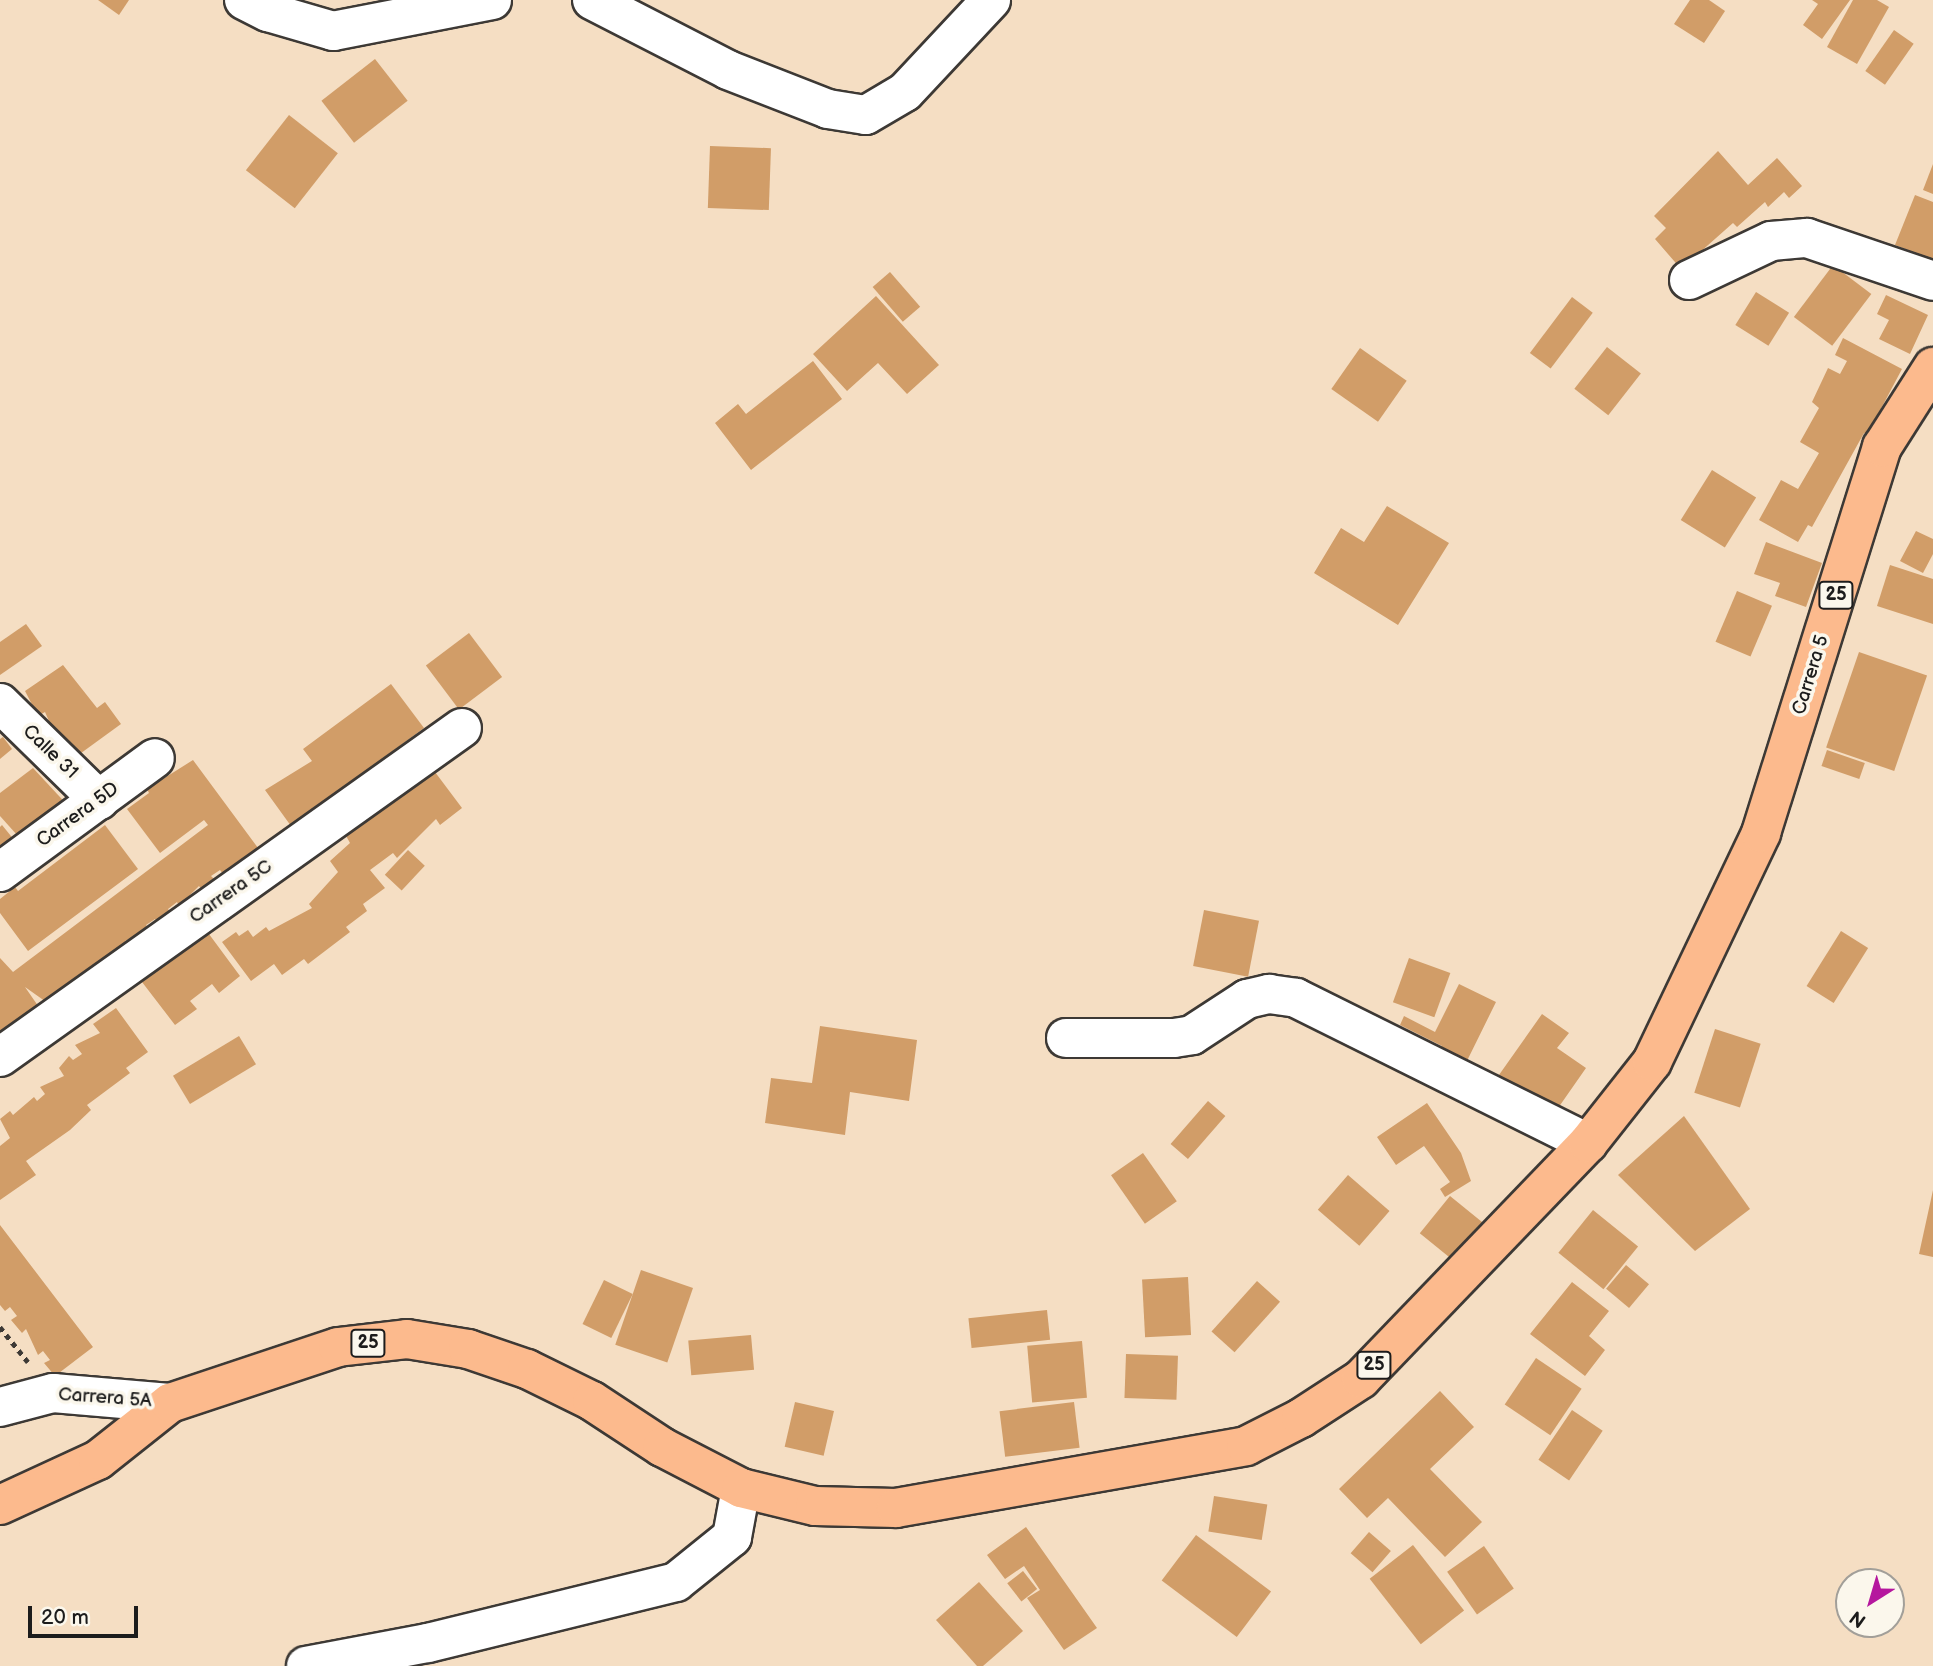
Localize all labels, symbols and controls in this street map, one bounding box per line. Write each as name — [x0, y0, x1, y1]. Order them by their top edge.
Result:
road number: 25 — [1817, 580, 1855, 610]
street label: Carrera 5 — [1788, 632, 1834, 718]
street label: Calle 31 — [18, 720, 82, 784]
street label: Carrera 5D — [32, 778, 124, 852]
street label: Carrera 5C — [185, 855, 277, 929]
road number: 25 — [349, 1328, 387, 1358]
road number: 25 — [1355, 1350, 1393, 1380]
street label: Carrera 5A — [57, 1383, 153, 1413]
north arrow — [1835, 1568, 1905, 1638]
scale bar — [32, 1592, 142, 1636]
text: 20 m — [41, 1605, 89, 1630]
text: N — [1846, 1605, 1871, 1632]

